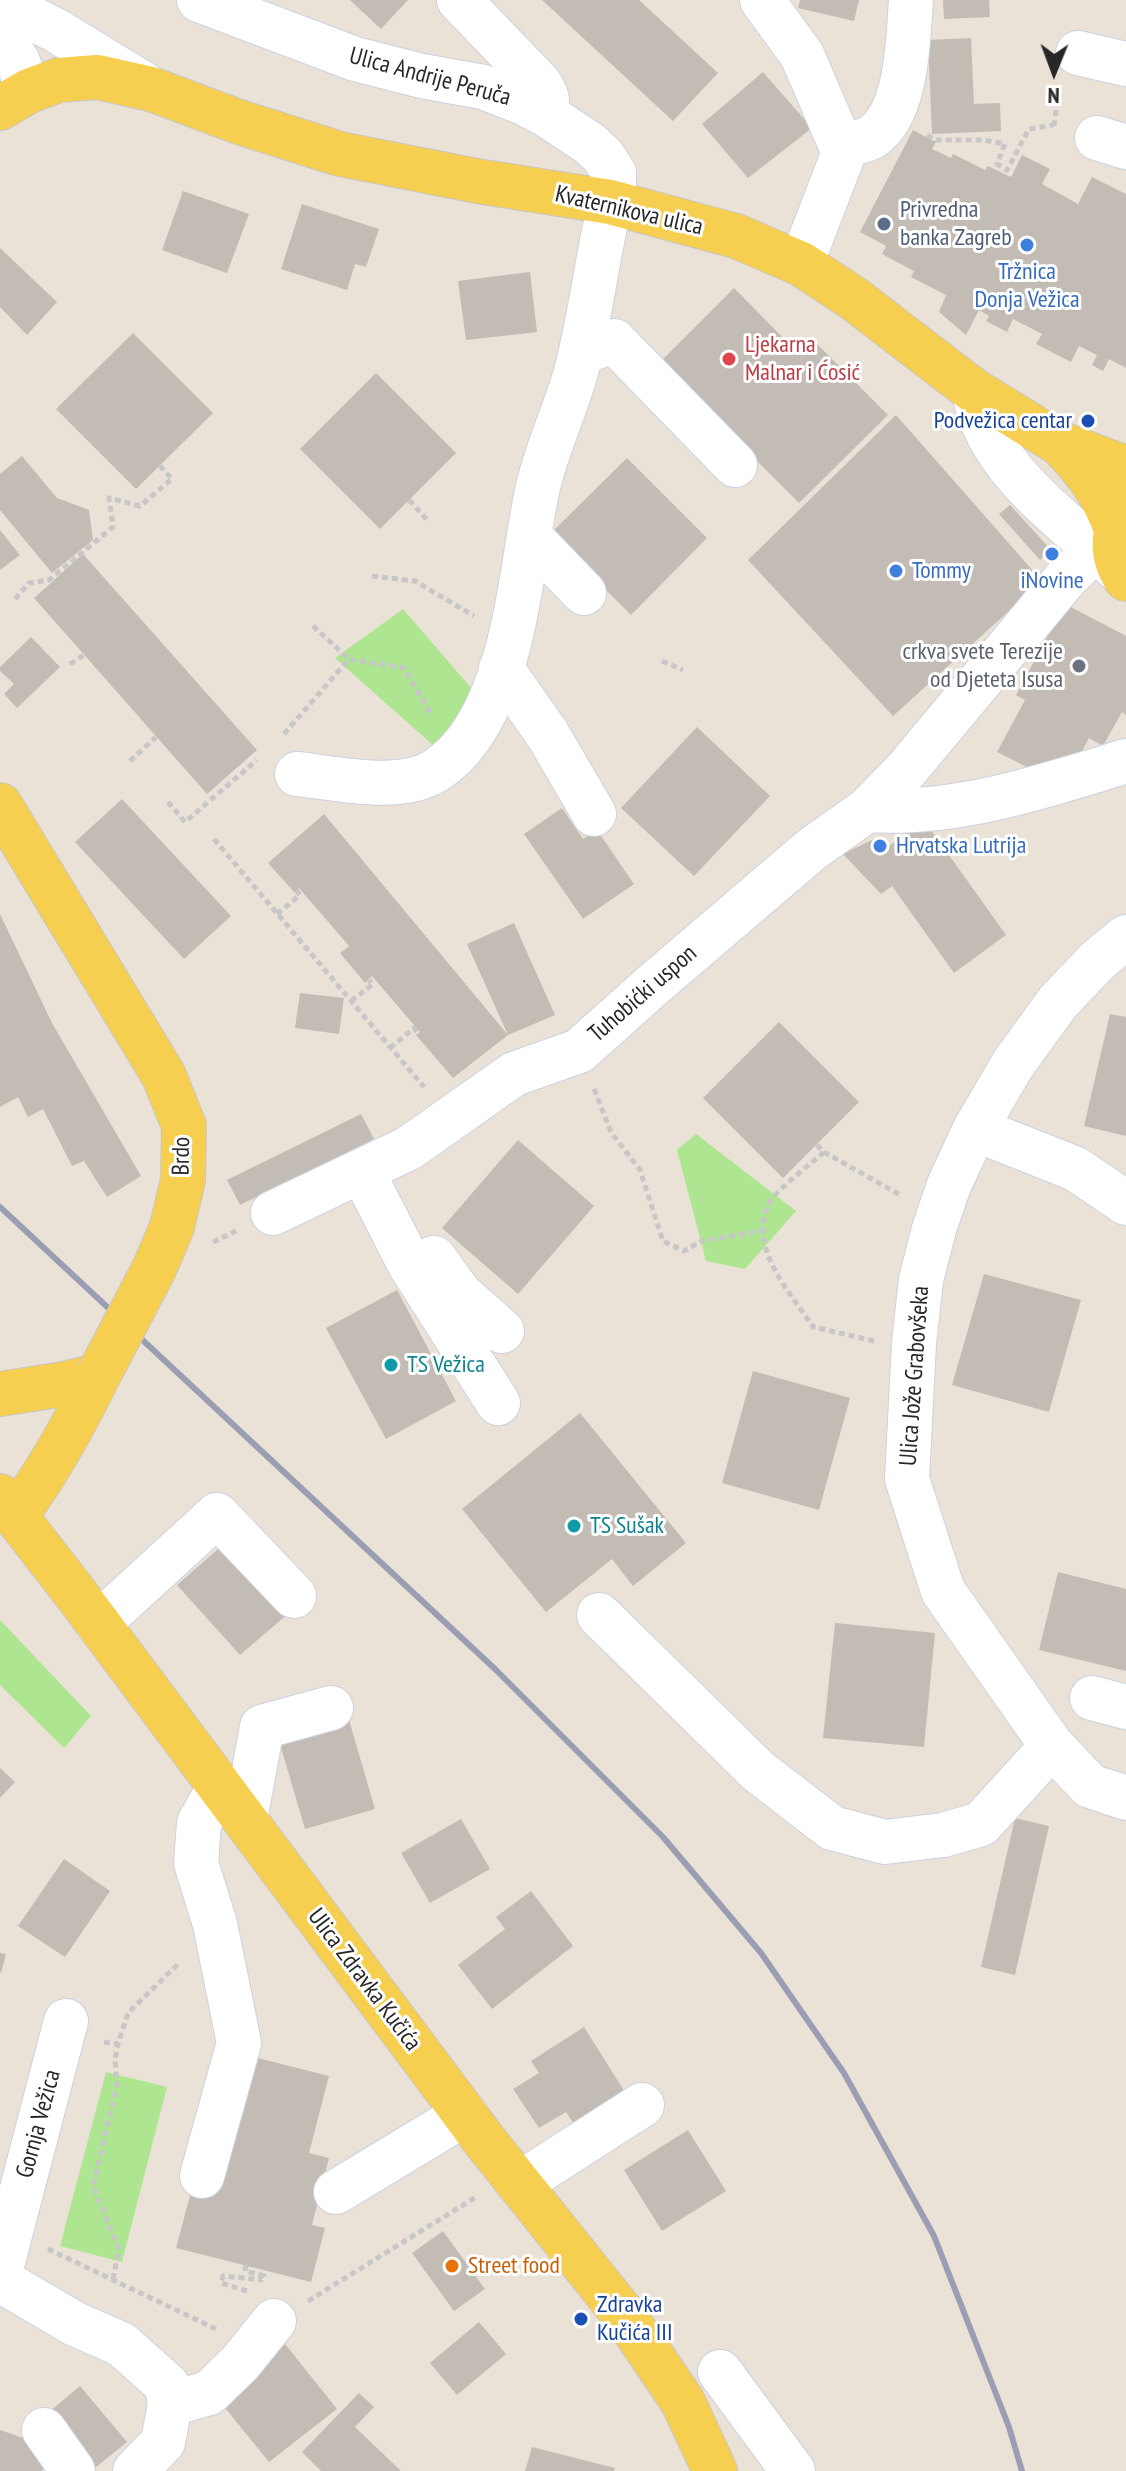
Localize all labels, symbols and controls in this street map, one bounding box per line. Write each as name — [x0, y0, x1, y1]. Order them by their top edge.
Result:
north arrow — [1014, 32, 1094, 112]
street label: Ulica Andrije Peruča — [346, 42, 514, 112]
text: N — [1047, 82, 1060, 110]
street label: Kvaternikova ulica — [552, 180, 706, 242]
place label: Privredna banka Zagreb — [900, 196, 1012, 252]
marker: Privredna banka Zagreb — [875, 215, 893, 233]
marker: Tržnica Donja Vežica — [1018, 236, 1036, 254]
place label: Tržnica Donja Vežica — [975, 258, 1079, 314]
place label: Ljekarna Malnar i Ćosić — [745, 331, 860, 387]
marker: Ljekarna Malnar i Ćosić — [720, 350, 738, 368]
place label: Podvežica centar — [934, 407, 1072, 435]
marker: Podvežica centar — [1079, 412, 1097, 430]
marker: iNovine — [1043, 545, 1061, 563]
place label: Tommy — [912, 557, 971, 585]
marker: Tommy — [887, 562, 905, 580]
place label: iNovine — [1020, 567, 1084, 595]
place label: crkva svete Terezije od Djeteta Isusa — [902, 638, 1063, 694]
marker: crkva svete Terezije od Djeteta Isusa — [1070, 657, 1088, 675]
place label: Hrvatska Lutrija — [896, 832, 1026, 860]
marker: Hrvatska Lutrija — [871, 837, 889, 855]
street label: Tuhobićki uspon — [583, 939, 703, 1049]
street label: Brdo — [167, 1136, 197, 1176]
street label: Ulica Jože Grabovšeka — [894, 1285, 936, 1467]
place label: TS Vežica — [407, 1351, 485, 1379]
marker: TS Vežica — [382, 1356, 400, 1374]
place label: TS Sušak — [590, 1512, 664, 1540]
marker: TS Sušak — [565, 1517, 583, 1535]
street label: Ulica Zdravka Kučića — [301, 1903, 427, 2057]
street label: Gornja Vežica — [11, 2067, 67, 2181]
place label: Street food — [468, 2252, 560, 2280]
marker: Street food — [443, 2257, 461, 2275]
place label: Zdravka Kučića III — [597, 2291, 673, 2347]
marker: Zdravka Kučića III — [572, 2310, 590, 2328]

